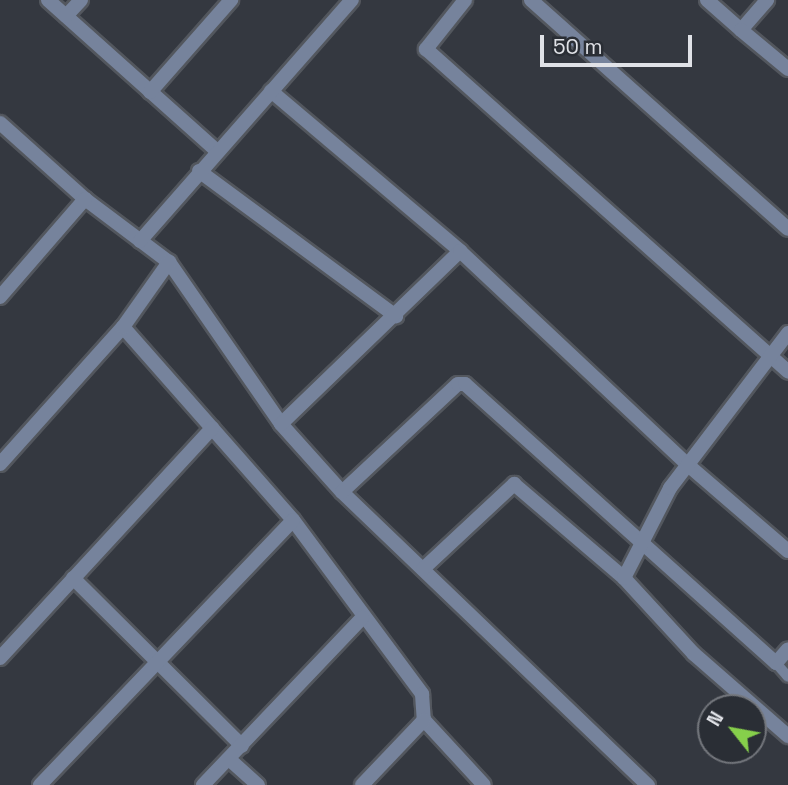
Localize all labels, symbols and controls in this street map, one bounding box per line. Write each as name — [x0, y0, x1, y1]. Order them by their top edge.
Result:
scale bar — [543, 21, 695, 65]
text: 50 m — [553, 33, 603, 60]
north arrow — [697, 694, 767, 764]
text: N — [701, 707, 729, 731]

